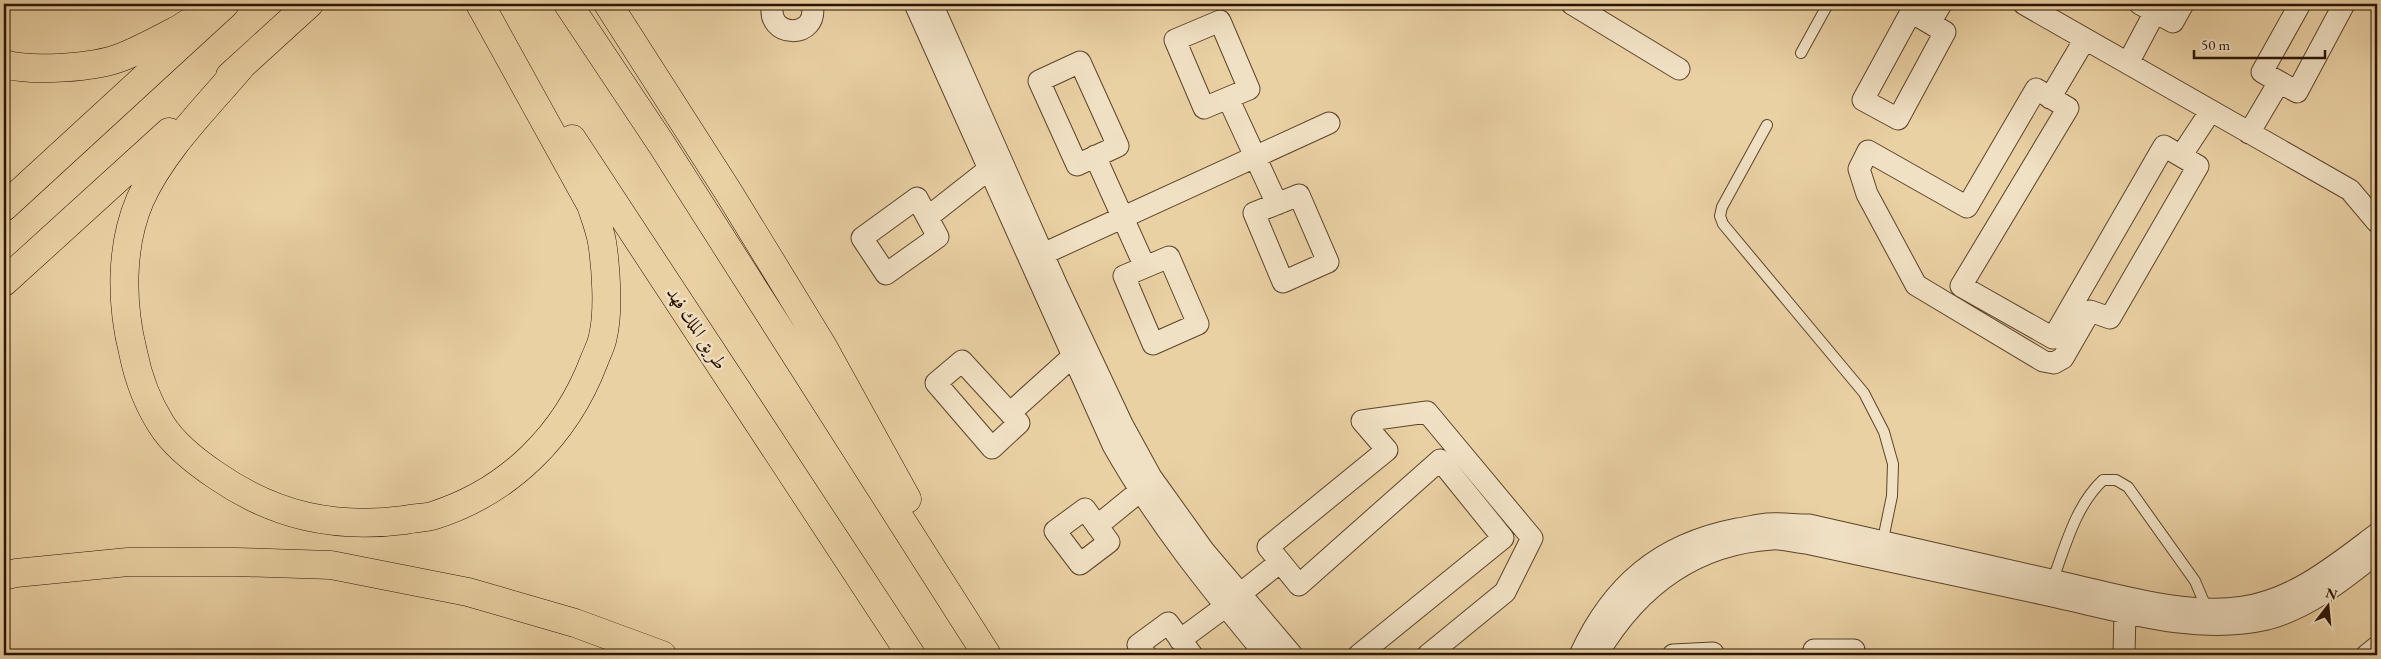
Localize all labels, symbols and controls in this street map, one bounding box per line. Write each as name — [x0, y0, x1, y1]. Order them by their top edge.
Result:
scale bar — [2194, 28, 2325, 60]
text: 50 m — [2201, 35, 2230, 54]
street label: طريق الملك فهد — [661, 282, 733, 374]
north arrow — [2304, 582, 2354, 632]
text: N — [2324, 583, 2340, 604]

